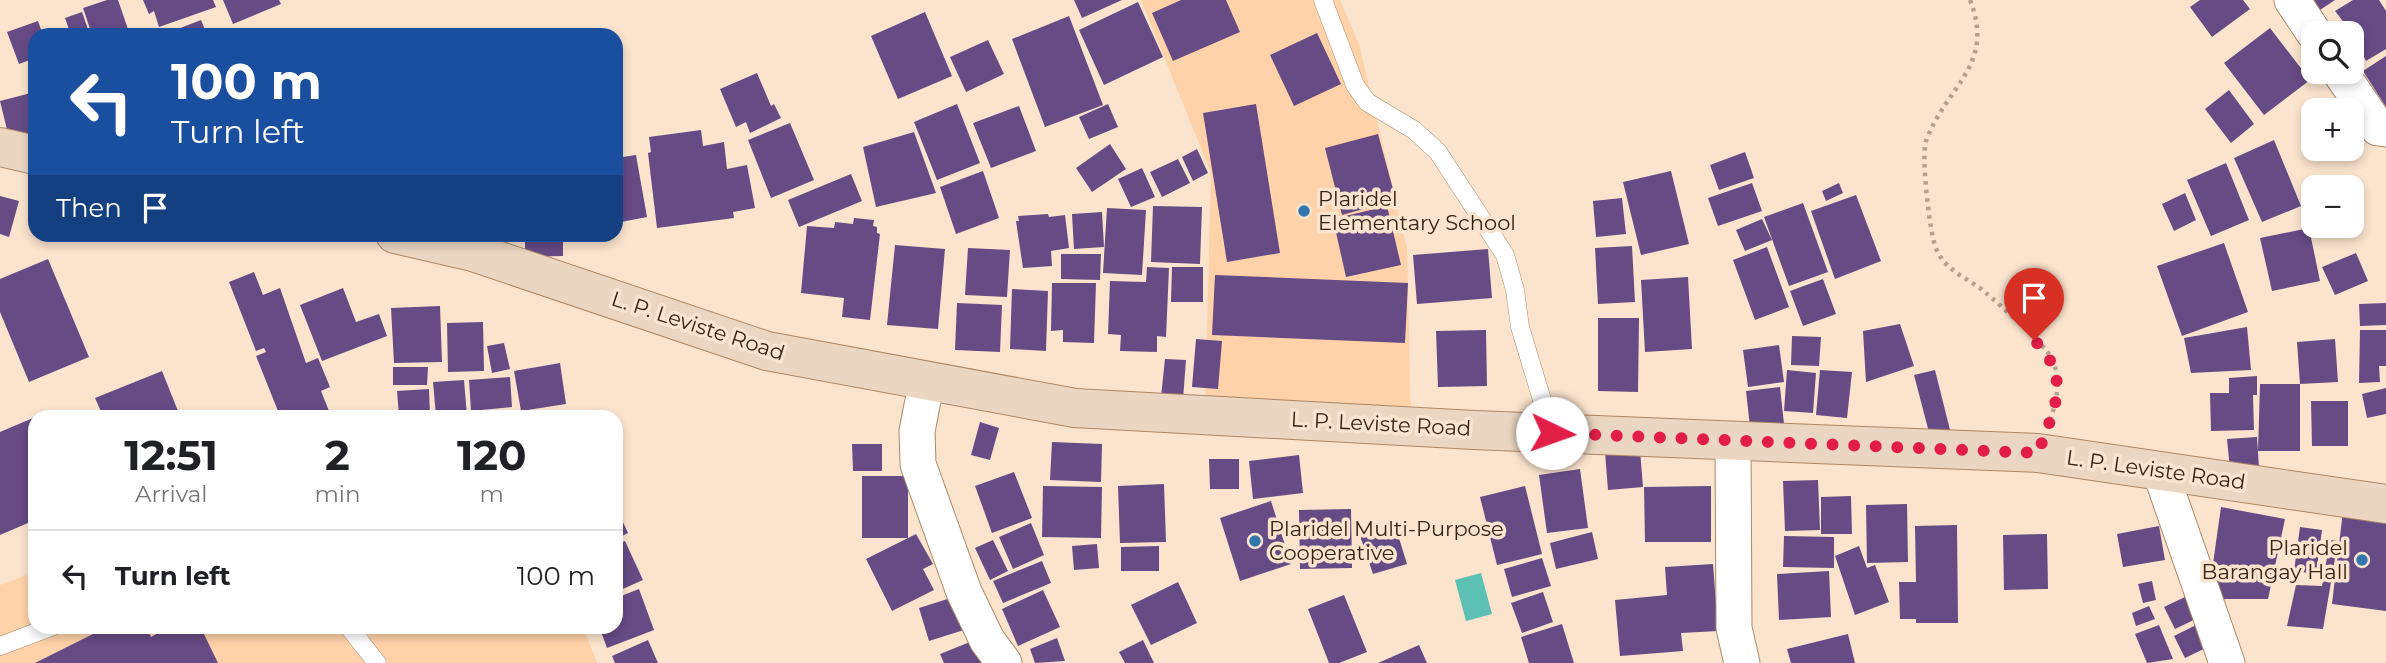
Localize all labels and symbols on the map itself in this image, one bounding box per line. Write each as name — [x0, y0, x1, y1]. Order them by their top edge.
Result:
place label: Plaridel Elementary School — [1318, 186, 1516, 235]
marker: Plaridel Elementary School — [1296, 203, 1312, 219]
pin — [2004, 268, 2064, 340]
street label: L. P. Leviste Road — [608, 286, 788, 365]
position arrow — [1515, 396, 1589, 470]
street label: L. P. Leviste Road — [1290, 406, 1472, 441]
street label: L. P. Leviste Road — [2065, 445, 2247, 494]
place label: Plaridel Multi-Purpose Cooperative — [1269, 516, 1504, 565]
marker: Plaridel Multi-Purpose Cooperative — [1247, 533, 1263, 549]
place label: Plaridel Barangay Hall — [2202, 535, 2348, 584]
marker: Plaridel Barangay Hall — [2354, 552, 2370, 568]

